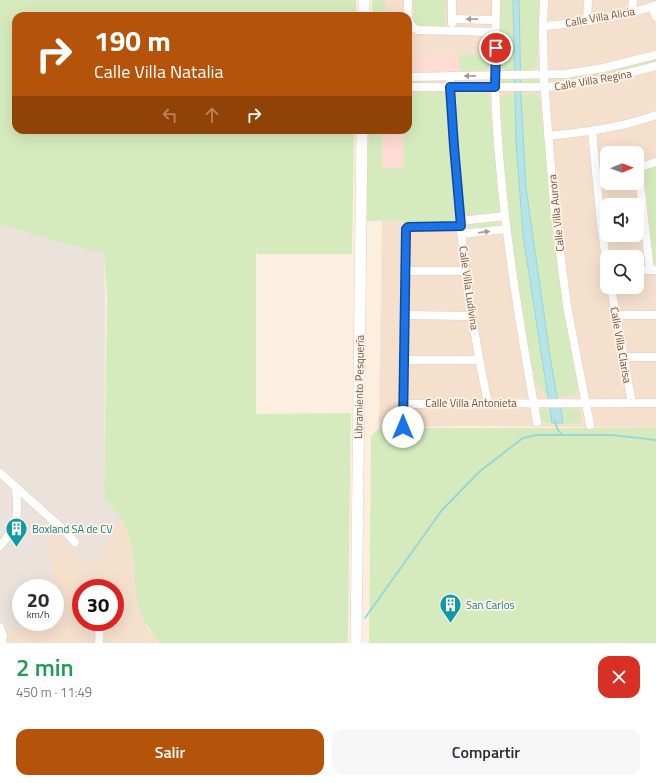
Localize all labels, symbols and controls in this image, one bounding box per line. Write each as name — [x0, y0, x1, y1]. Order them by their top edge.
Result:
street label: Calle Villa Alicia — [564, 3, 637, 31]
one-way arrow — [465, 16, 478, 22]
text: 190 m — [94, 19, 171, 62]
icon: right — [28, 28, 80, 80]
pin — [479, 31, 513, 65]
icon: arrive — [485, 37, 507, 59]
text: Calle Villa Natalia — [94, 58, 224, 85]
street label: Calle Villa Regina — [553, 65, 633, 95]
one-way arrow — [463, 73, 476, 79]
icon: left — [159, 104, 181, 126]
icon: ahead — [201, 104, 223, 126]
icon: right — [243, 104, 265, 126]
north arrow — [600, 146, 644, 190]
map controls — [600, 146, 644, 294]
street label: Calle Villa Aurora — [544, 173, 568, 252]
button: sound — [600, 198, 644, 242]
one-way arrow — [478, 229, 490, 235]
street label: Calle Villa Ludivina — [455, 245, 483, 332]
button: search — [600, 250, 644, 294]
street label: Calle Villa Clarisa — [606, 306, 636, 385]
street label: Libramiento Pesquería — [350, 334, 368, 439]
street label: Calle Villa Antonieta — [425, 395, 517, 411]
position arrow — [382, 406, 424, 448]
building icon: Boxland SA de CV — [4, 516, 30, 549]
place label: Boxland SA de CV — [32, 521, 113, 537]
speed limit sign: 30 — [72, 579, 124, 631]
text: 20 — [27, 584, 49, 615]
building icon: San Carlos — [437, 592, 463, 625]
place label: San Carlos — [466, 597, 515, 613]
text: km/h — [27, 607, 49, 622]
text: 2 min — [16, 649, 74, 685]
button: close — [598, 656, 640, 698]
text: 450 m · 11:49 — [16, 682, 92, 702]
button: Salir — [16, 729, 324, 775]
button: Compartir — [332, 729, 640, 775]

